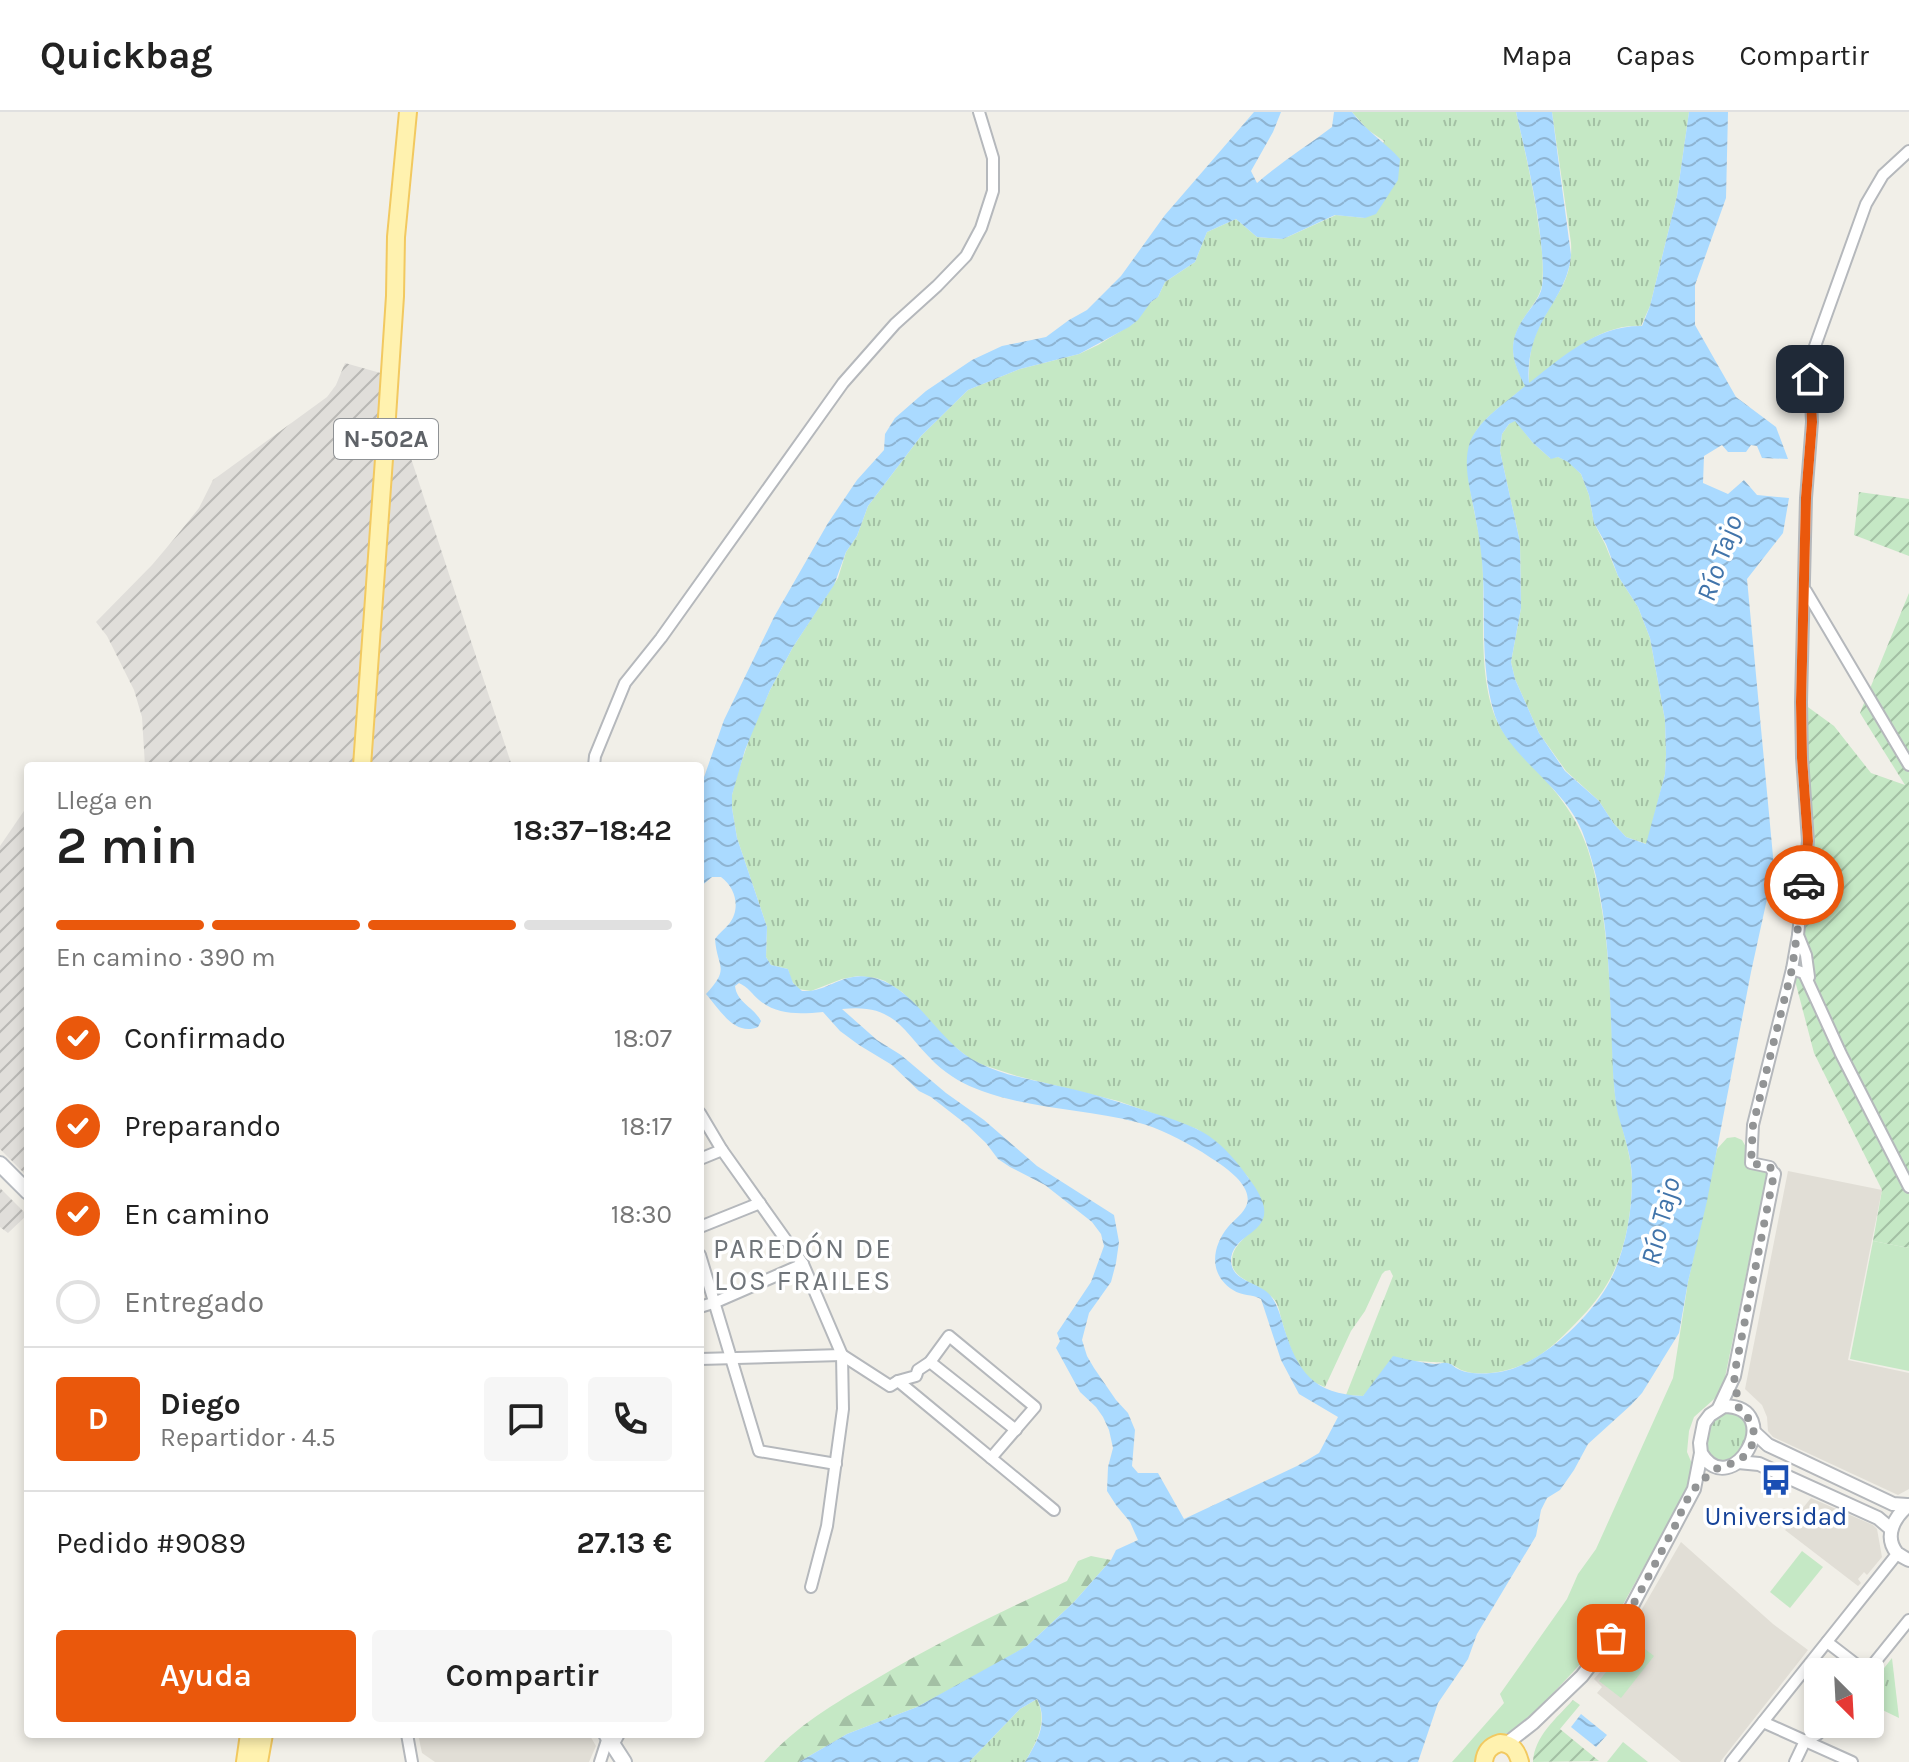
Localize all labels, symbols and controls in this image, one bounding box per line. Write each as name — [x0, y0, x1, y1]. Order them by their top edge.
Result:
text: Quickbag — [40, 33, 213, 78]
text: Mapa — [1501, 39, 1572, 72]
text: Capas — [1616, 39, 1695, 72]
text: Compartir — [1739, 39, 1869, 72]
pin — [1776, 345, 1844, 413]
icon: home — [1788, 357, 1832, 401]
road number: N-502A — [334, 419, 438, 459]
water label: Río Tajo — [1689, 510, 1749, 605]
text: Llega en — [56, 785, 153, 816]
text: 18:37–18:42 — [513, 812, 672, 848]
text: 2 min — [56, 815, 198, 876]
courier — [1764, 845, 1844, 925]
icon: car — [1782, 863, 1826, 907]
text: En camino · 390 m — [56, 942, 276, 973]
icon: check — [56, 1016, 100, 1060]
text: Confirmado — [124, 1020, 286, 1056]
text: 18:07 — [614, 1023, 672, 1054]
icon: check — [56, 1104, 100, 1148]
text: Preparando — [124, 1108, 281, 1144]
text: 18:17 — [621, 1111, 672, 1142]
water label: Río Tajo — [1633, 1174, 1687, 1268]
icon: check — [56, 1192, 100, 1236]
text: En camino — [124, 1196, 270, 1232]
text: 18:30 — [611, 1199, 672, 1230]
district label: PAREDÓN DE LOS FRAILES — [713, 1232, 893, 1297]
text: Entregado — [124, 1284, 264, 1320]
button: chat — [484, 1377, 568, 1461]
button: phone — [588, 1377, 672, 1461]
text: Diego — [160, 1386, 241, 1422]
text: D — [88, 1401, 108, 1437]
text: Repartidor · 4.5 — [160, 1422, 336, 1453]
bus stop icon: Universidad — [1759, 1463, 1793, 1497]
place label: Universidad — [1705, 1501, 1847, 1532]
text: Pedido #9089 — [56, 1525, 246, 1561]
text: 27.13 € — [577, 1525, 672, 1561]
pin — [1577, 1604, 1645, 1672]
icon: bag — [1589, 1616, 1633, 1660]
button: Ayuda — [56, 1630, 356, 1722]
button: Compartir — [372, 1630, 672, 1722]
north arrow — [1804, 1658, 1884, 1738]
map controls — [1804, 1658, 1884, 1738]

